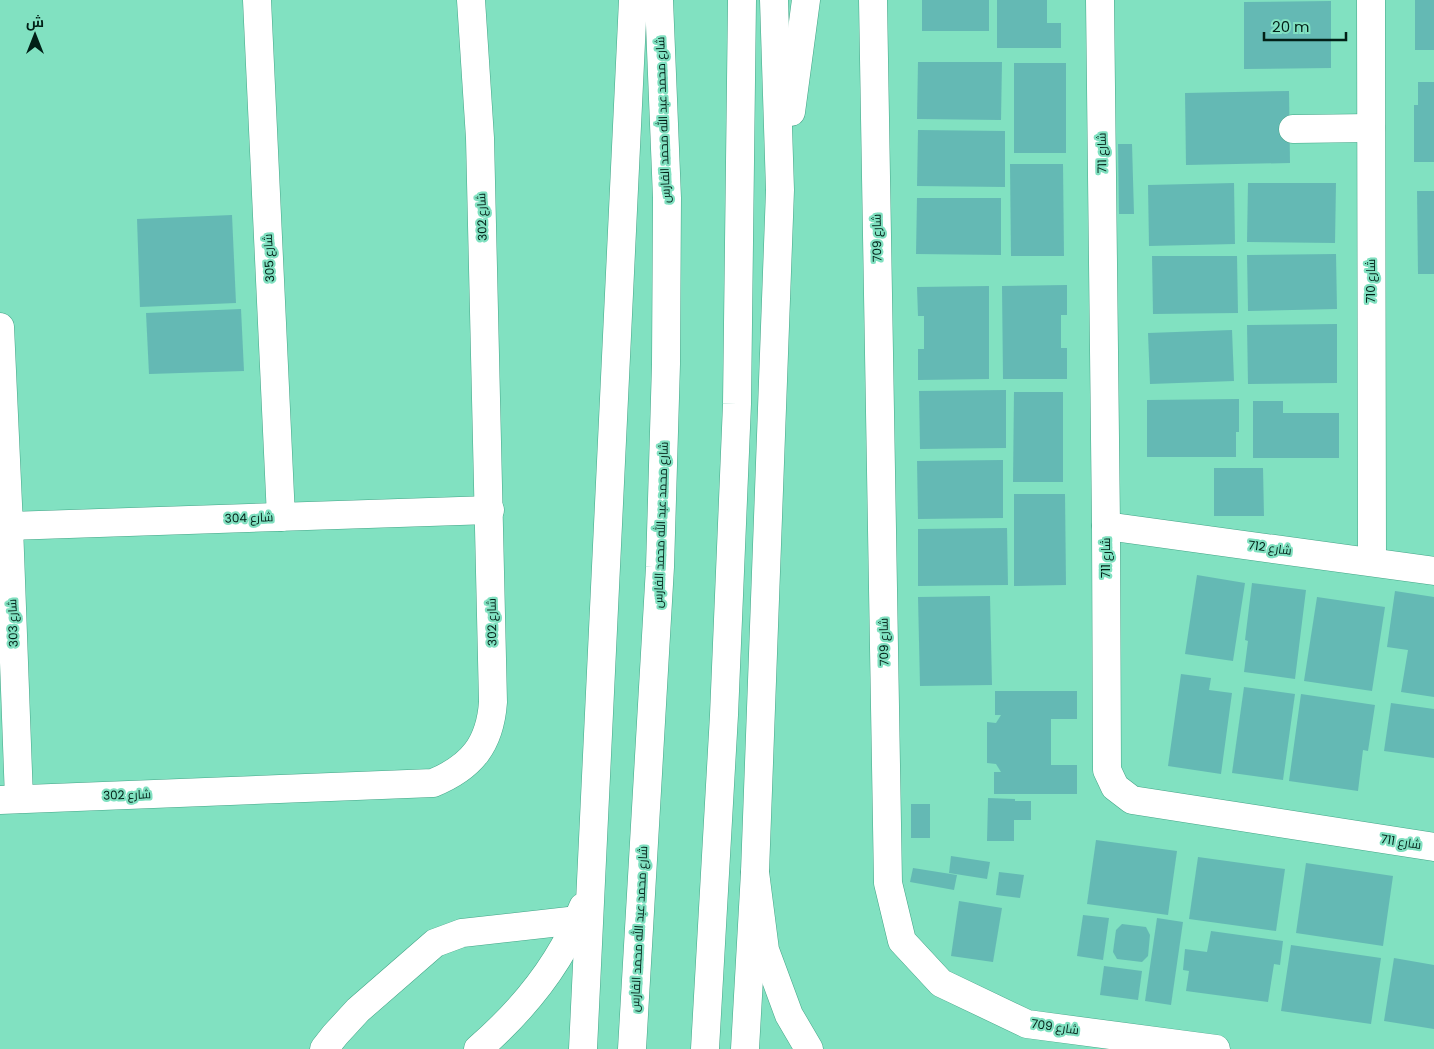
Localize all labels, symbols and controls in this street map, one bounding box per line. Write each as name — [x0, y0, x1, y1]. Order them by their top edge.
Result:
north arrow — [10, 10, 60, 60]
scale bar — [1264, 10, 1346, 42]
text: ش — [26, 12, 44, 32]
text: 20 m — [1272, 16, 1310, 37]
street label: شارع محمد عبد الله محمد الفارس — [651, 36, 674, 204]
street label: شارع 711 — [1093, 132, 1110, 173]
street label: شارع 302 — [472, 193, 491, 241]
street label: شارع 709 — [868, 214, 885, 262]
street label: شارع 305 — [259, 233, 278, 283]
street label: شارع 710 — [1362, 259, 1379, 303]
street label: شارع محمد عبد الله محمد الفارس — [649, 441, 672, 609]
street label: شارع 304 — [224, 508, 274, 527]
street label: شارع 712 — [1247, 536, 1293, 559]
street label: شارع 711 — [1097, 538, 1114, 578]
street label: شارع 302 — [483, 598, 500, 646]
street label: شارع 303 — [3, 599, 22, 647]
street label: شارع 709 — [875, 618, 892, 666]
street label: شارع 302 — [103, 785, 151, 804]
street label: شارع 711 — [1380, 830, 1423, 853]
street label: شارع محمد عبد الله محمد الفارس — [626, 845, 651, 1013]
street label: شارع 709 — [1030, 1015, 1080, 1038]

